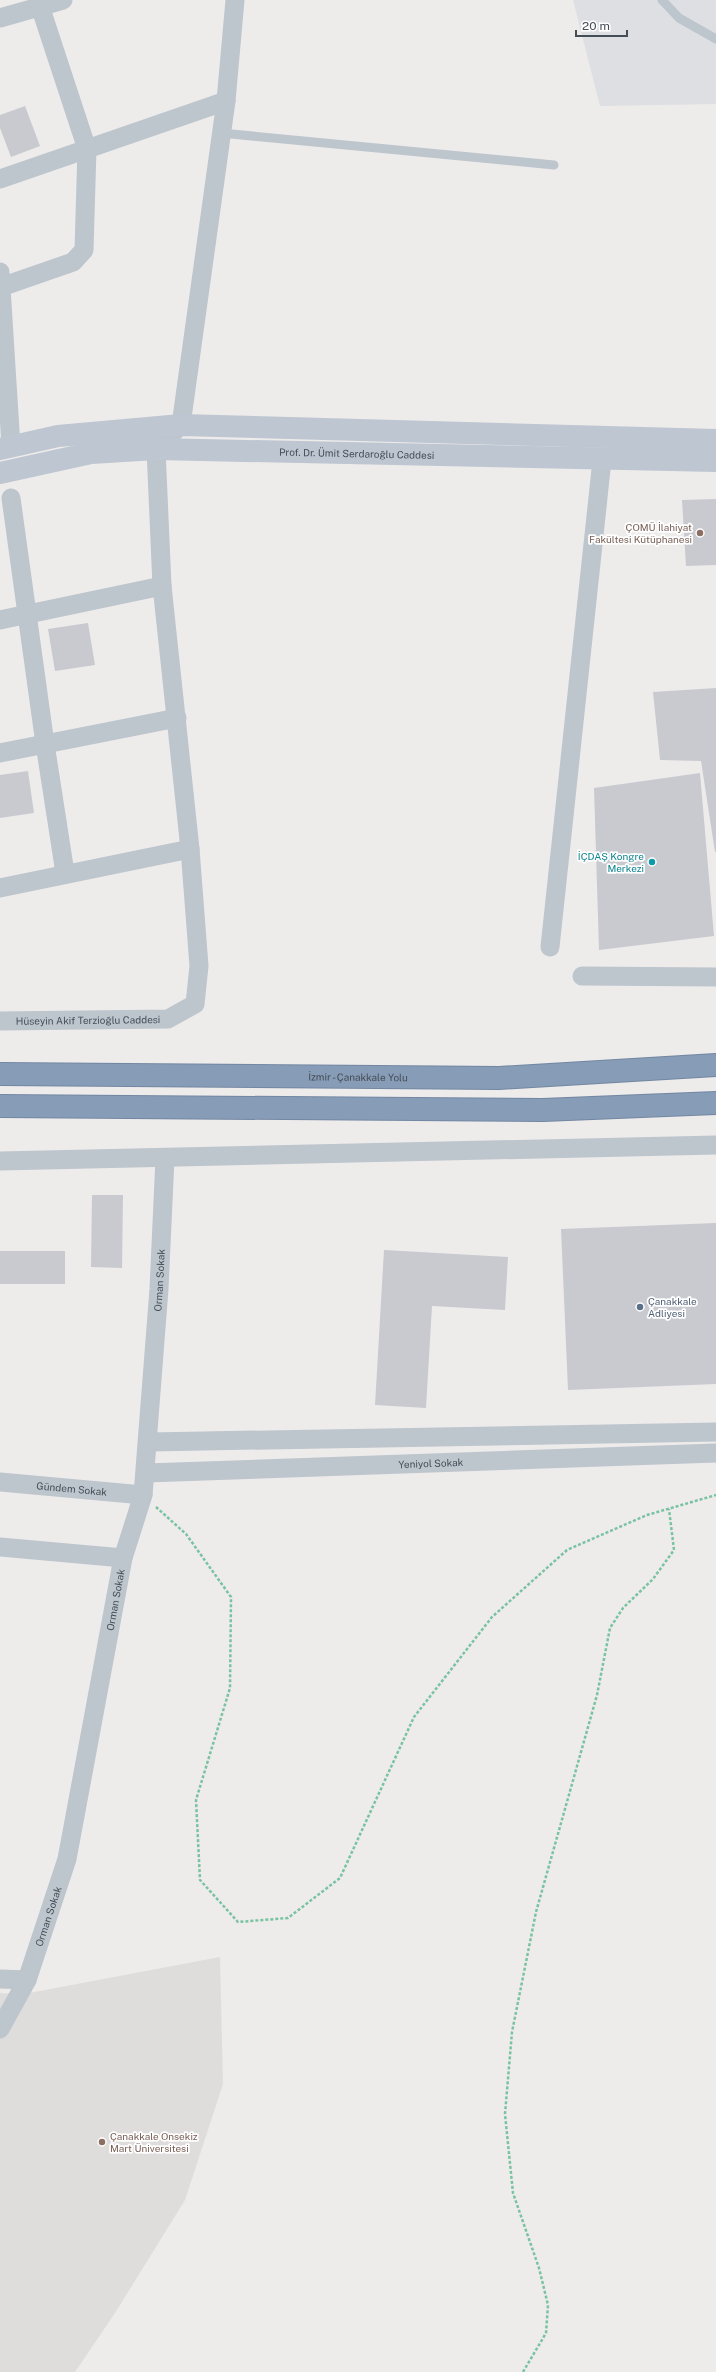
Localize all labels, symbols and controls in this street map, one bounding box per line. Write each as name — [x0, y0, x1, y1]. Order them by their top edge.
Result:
scale bar — [576, 12, 627, 38]
text: 20 m — [582, 19, 610, 33]
street label: Prof. Dr. Ümit Serdaroğlu Caddesi — [279, 446, 434, 461]
place label: ÇOMÜ İlahiyat Fakültesi Kütüphanesi — [589, 521, 692, 545]
marker: ÇOMÜ İlahiyat Fakültesi Kütüphanesi — [695, 528, 705, 538]
place label: İÇDAŞ Kongre Merkezi — [578, 850, 644, 874]
marker: İÇDAŞ Kongre Merkezi — [647, 857, 657, 867]
street label: Hüseyin Akif Terzioğlu Caddesi — [16, 1013, 160, 1027]
street label: İzmir - Çanakkale Yolu — [308, 1070, 408, 1083]
street label: Orman Sokak — [151, 1248, 167, 1312]
place label: Çanakkale Adliyesi — [648, 1295, 697, 1319]
marker: Çanakkale Adliyesi — [635, 1302, 645, 1312]
street label: Yeniyol Sokak — [398, 1456, 464, 1470]
street label: Gündem Sokak — [36, 1479, 108, 1498]
street label: Orman Sokak — [104, 1568, 127, 1632]
street label: Orman Sokak — [33, 1884, 64, 1948]
place label: Çanakkale Onsekiz Mart Üniversitesi — [110, 2130, 198, 2154]
marker: Çanakkale Onsekiz Mart Üniversitesi — [97, 2137, 107, 2147]

